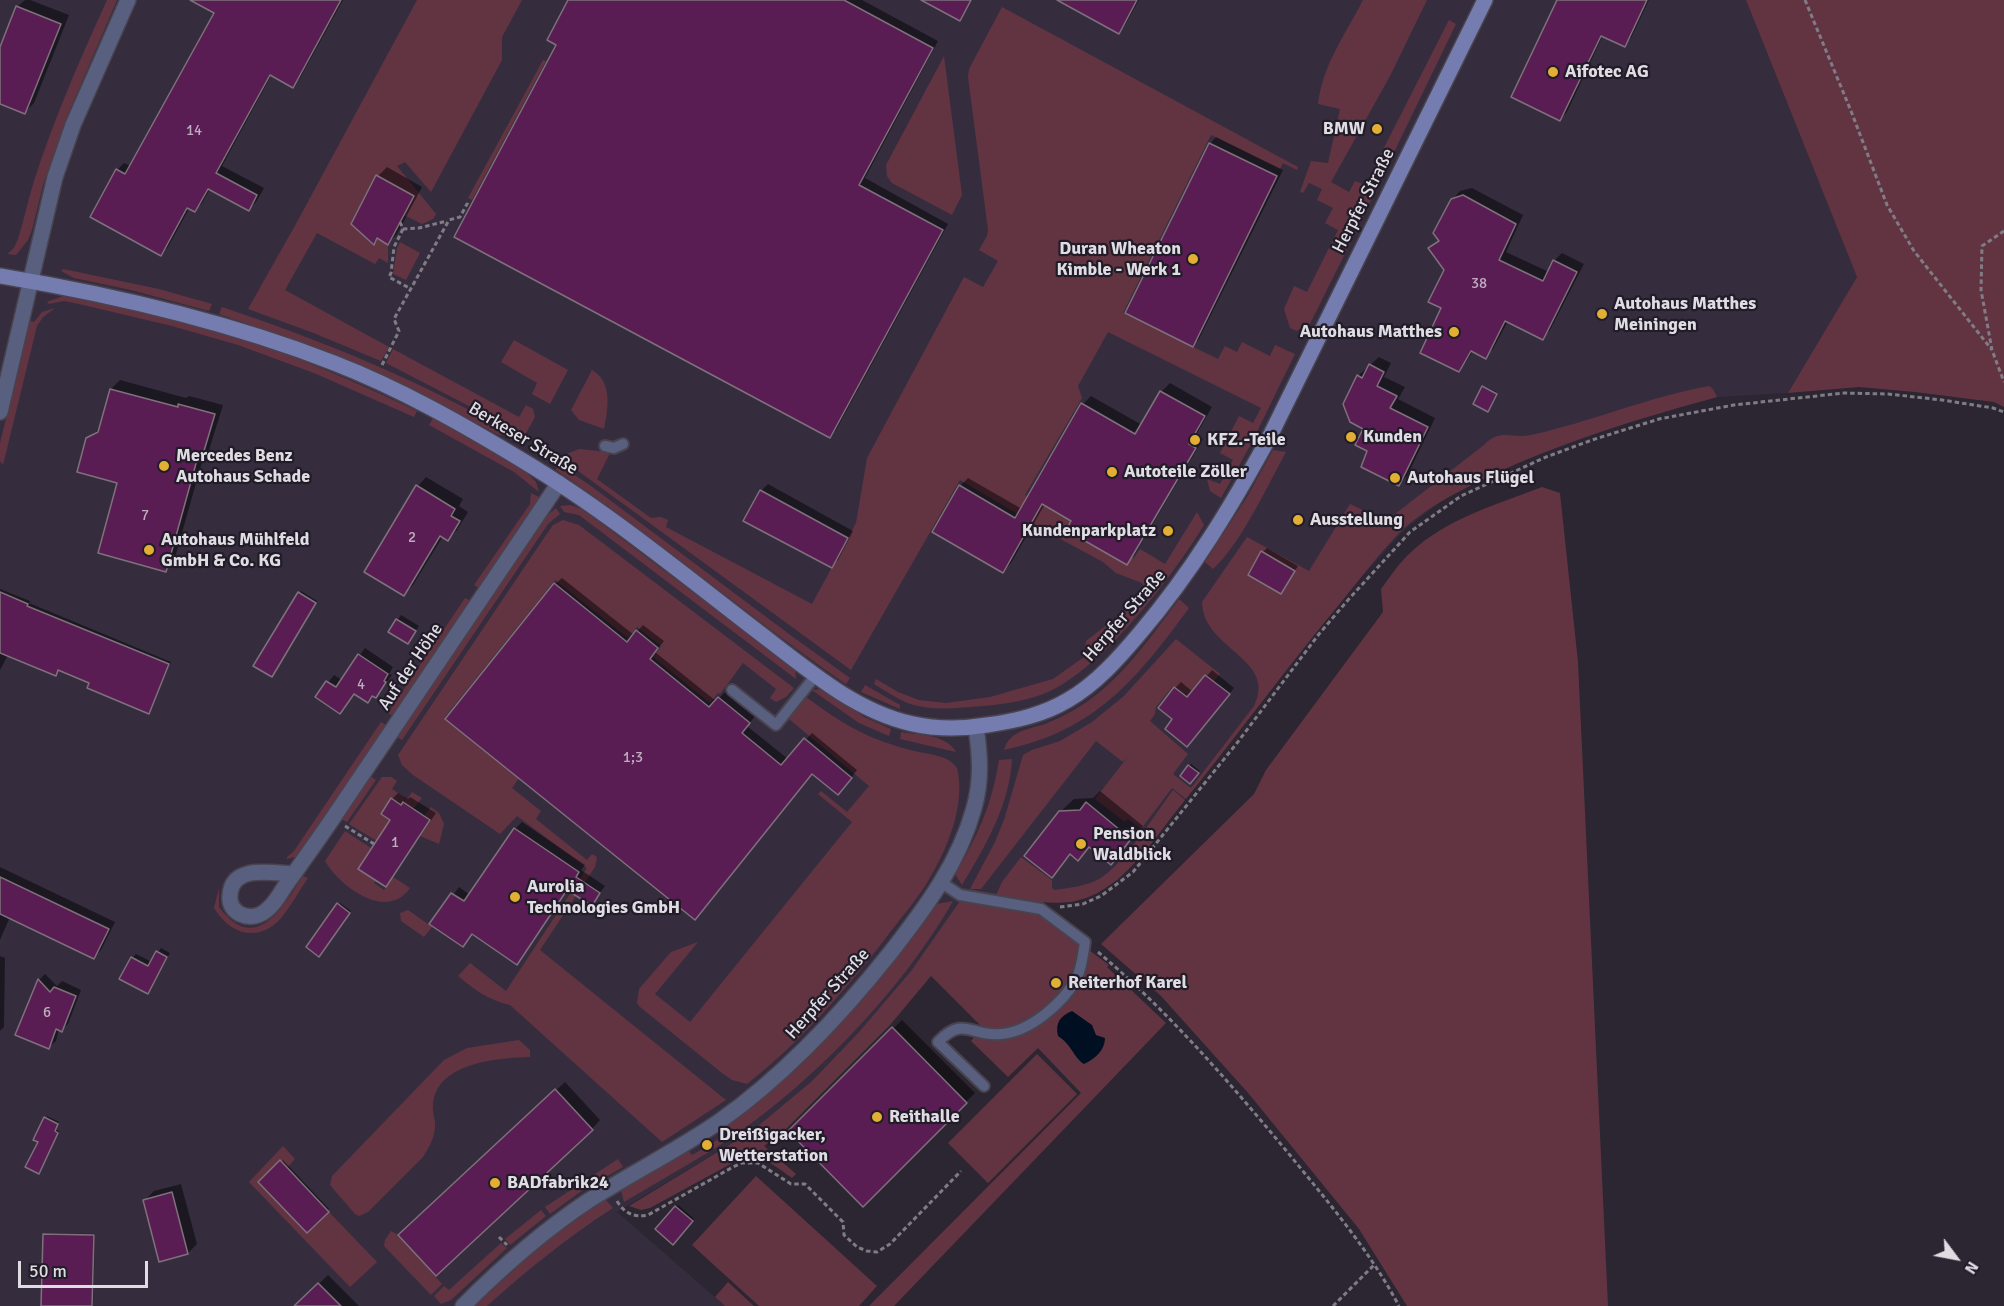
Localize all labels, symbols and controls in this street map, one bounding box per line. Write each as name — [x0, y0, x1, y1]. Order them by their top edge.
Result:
place label: Aifotec AG — [1565, 61, 1649, 83]
marker: Aifotec AG — [1546, 65, 1560, 79]
place label: BMW — [1323, 118, 1365, 140]
house number: 14 — [186, 122, 202, 140]
marker: BMW — [1370, 122, 1384, 136]
street label: Herpfer Straße — [1328, 145, 1400, 257]
place label: Duran Wheaton Kimble - Werk 1 — [1056, 238, 1181, 280]
marker: Duran Wheaton Kimble - Werk 1 — [1186, 252, 1200, 266]
house number: 38 — [1471, 275, 1487, 293]
place label: Autohaus Matthes Meiningen — [1614, 293, 1756, 336]
marker: Autohaus Matthes Meiningen — [1595, 307, 1609, 321]
place label: Autohaus Matthes — [1300, 321, 1442, 343]
marker: Autohaus Matthes — [1447, 325, 1461, 339]
street label: Berkeser Straße — [464, 398, 582, 480]
place label: Kunden — [1363, 426, 1422, 448]
place label: KFZ.-Teile — [1207, 429, 1286, 451]
marker: Kunden — [1344, 430, 1358, 444]
marker: KFZ.-Teile — [1188, 433, 1202, 447]
place label: Mercedes Benz Autohaus Schade — [176, 445, 310, 488]
marker: Mercedes Benz Autohaus Schade — [157, 459, 171, 473]
place label: Autoteile Zöller — [1124, 461, 1247, 483]
marker: Autoteile Zöller — [1105, 465, 1119, 479]
place label: Autohaus Flügel — [1407, 467, 1534, 489]
marker: Autohaus Flügel — [1388, 471, 1402, 485]
house number: 7 — [141, 507, 149, 525]
place label: Ausstellung — [1310, 509, 1403, 531]
marker: Ausstellung — [1291, 513, 1305, 527]
place label: Kundenparkplatz — [1022, 520, 1156, 542]
marker: Kundenparkplatz — [1161, 524, 1175, 538]
place label: Autohaus Mühlfeld GmbH & Co. KG — [161, 529, 310, 572]
house number: 2 — [408, 529, 416, 547]
marker: Autohaus Mühlfeld GmbH & Co. KG — [142, 543, 156, 557]
street label: Herpfer Straße — [1079, 566, 1171, 666]
street label: Auf der Höhe — [374, 619, 448, 715]
house number: 4 — [357, 676, 365, 694]
house number: 1;3 — [623, 749, 643, 767]
place label: Pension Waldblick — [1093, 823, 1172, 866]
house number: 1 — [391, 834, 399, 852]
marker: Pension Waldblick — [1074, 837, 1088, 851]
place label: Aurolia Technologies GmbH — [527, 876, 680, 918]
marker: Aurolia Technologies GmbH — [508, 890, 522, 904]
street label: Herpfer Straße — [782, 944, 874, 1044]
place label: Reiterhof Karel — [1068, 972, 1187, 994]
marker: Reiterhof Karel — [1049, 976, 1063, 990]
house number: 6 — [43, 1004, 51, 1022]
place label: Reithalle — [889, 1106, 960, 1128]
marker: Reithalle — [870, 1110, 884, 1124]
place label: Dreißigacker, Wetterstation — [719, 1124, 828, 1166]
marker: Dreißigacker, Wetterstation — [700, 1138, 714, 1152]
place label: BADfabrik24 — [507, 1172, 609, 1194]
marker: BADfabrik24 — [488, 1176, 502, 1190]
north arrow — [1926, 1228, 1986, 1288]
scale bar — [21, 1249, 152, 1287]
text: N — [1960, 1258, 1983, 1278]
text: 50 m — [29, 1260, 67, 1282]

